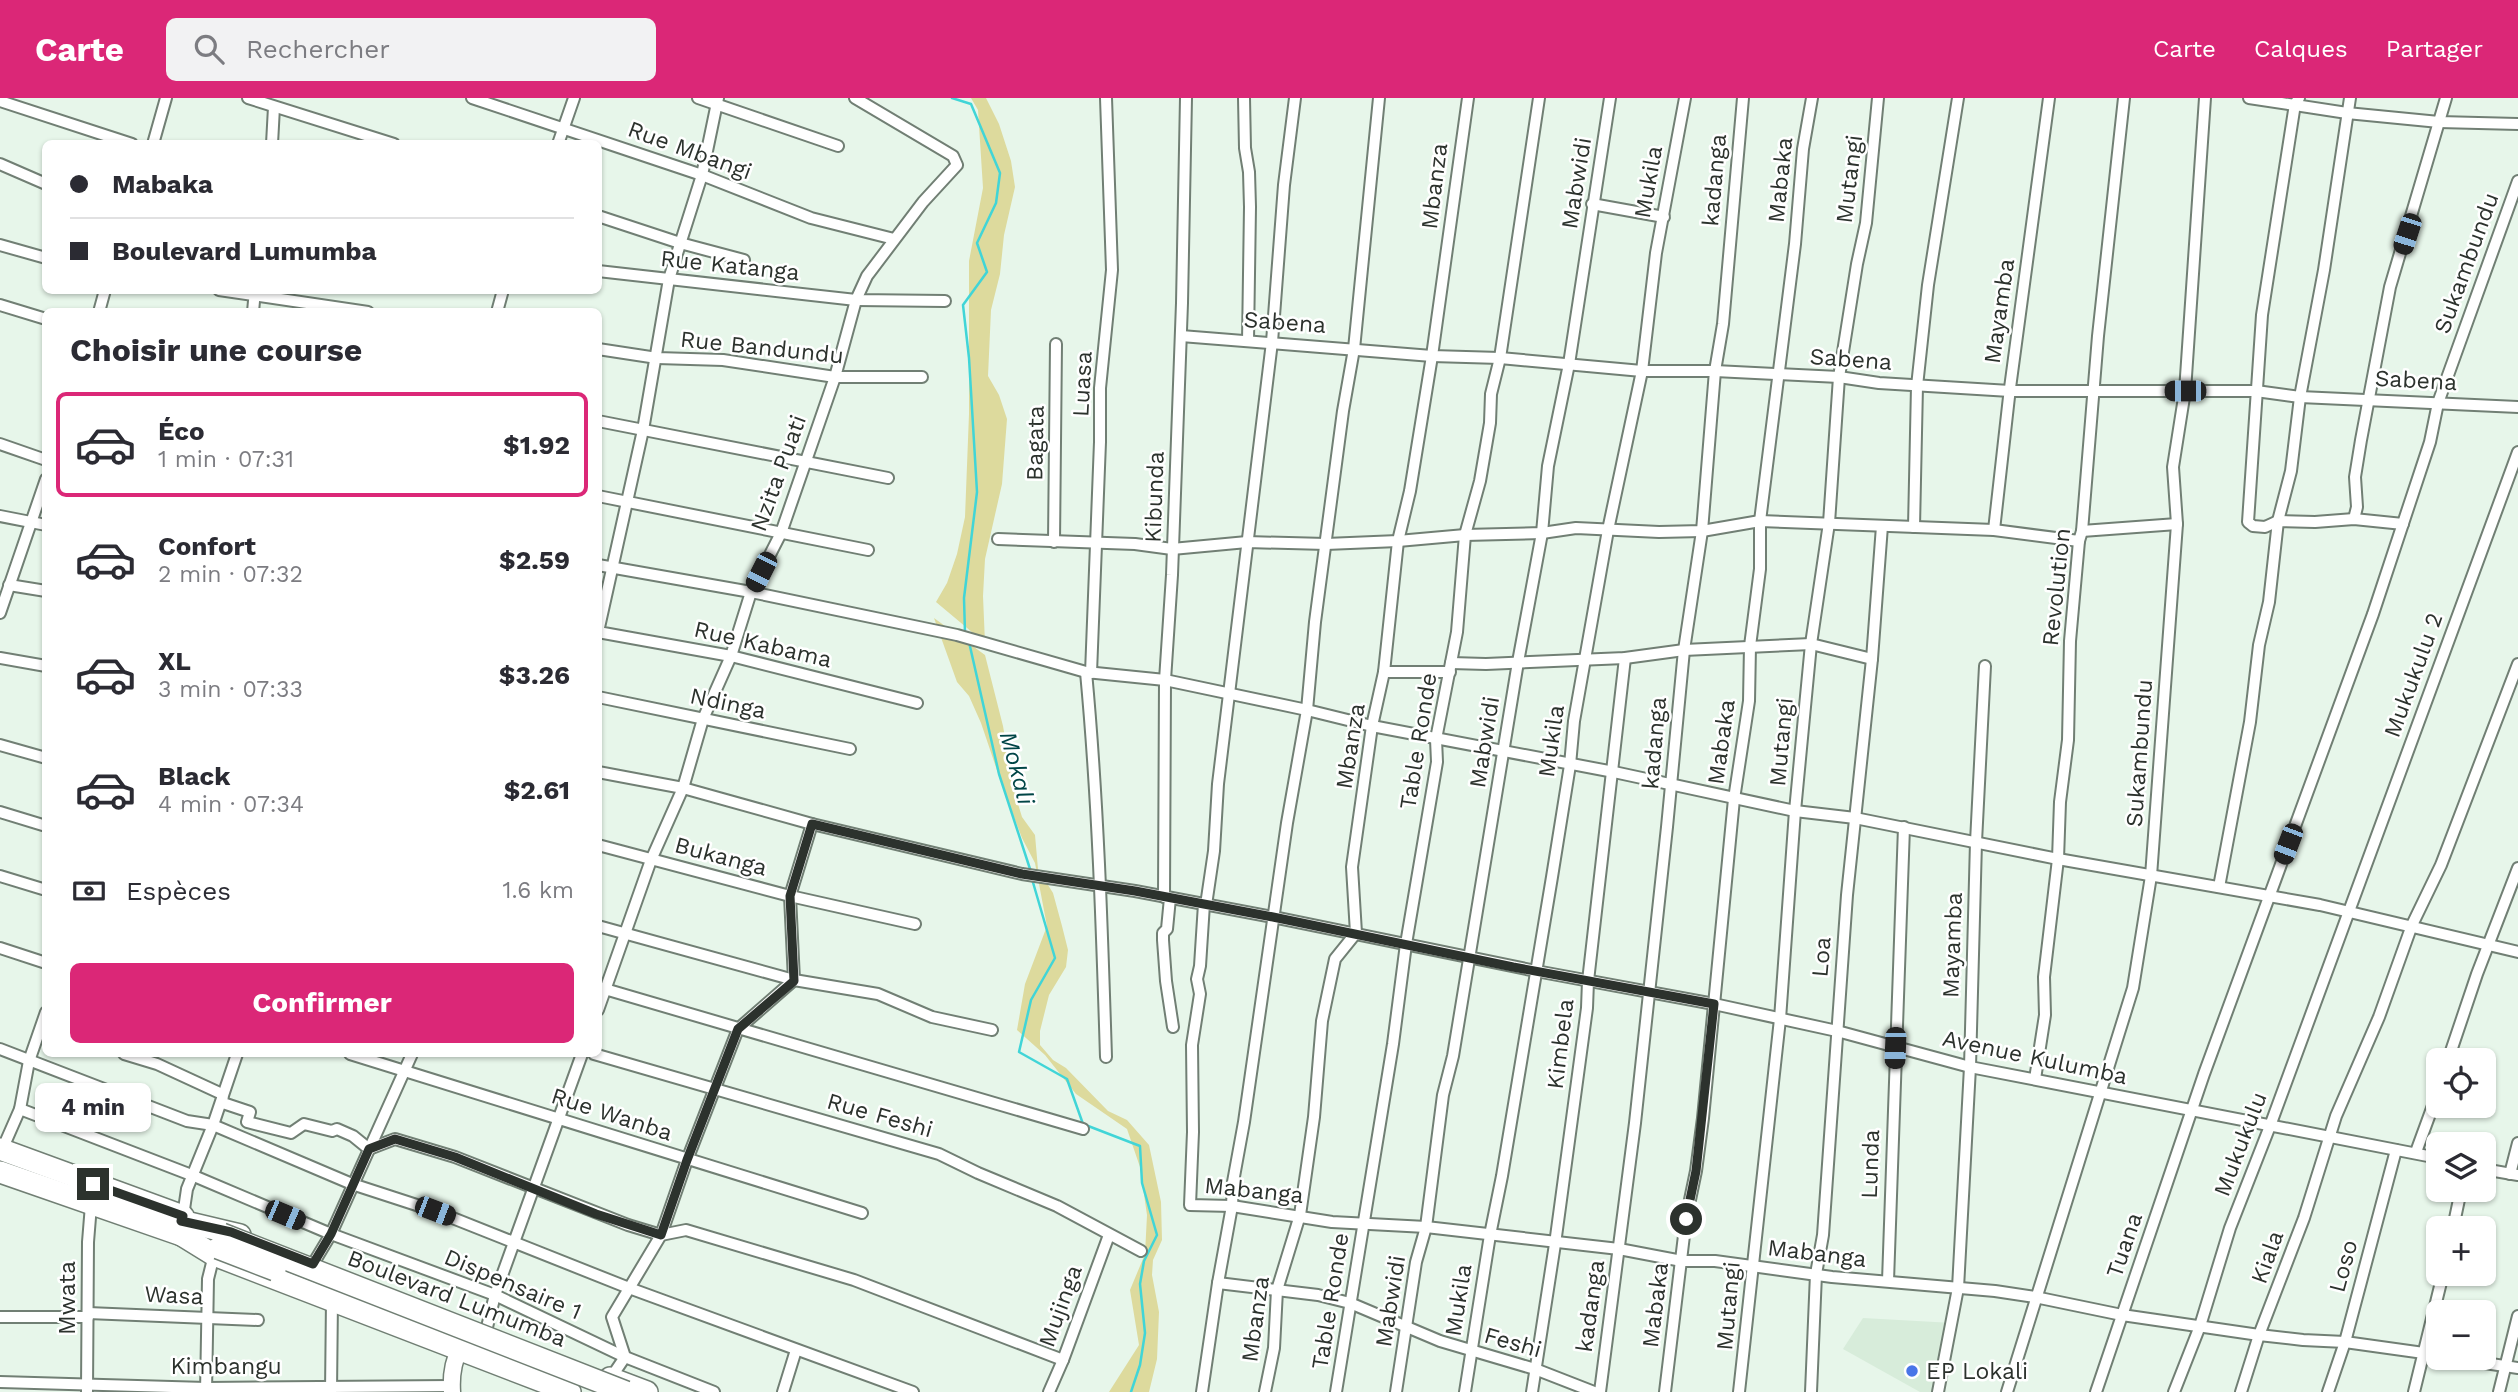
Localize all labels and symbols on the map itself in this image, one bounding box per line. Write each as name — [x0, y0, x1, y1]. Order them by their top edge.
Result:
street label: Rue Mbangi — [624, 116, 755, 185]
street label: kadanga — [1697, 133, 1732, 227]
street label: Mutangi — [1831, 133, 1868, 225]
street label: Mabwidi — [1556, 135, 1597, 231]
street label: Mabaka — [1763, 136, 1798, 224]
street label: Mbanza — [1416, 141, 1453, 231]
street label: Mukila — [1629, 144, 1668, 220]
street label: Sukambundu — [2428, 189, 2504, 337]
car — [2391, 211, 2424, 257]
street label: Rue Katanga — [659, 245, 801, 286]
street label: Mayamba — [1979, 257, 2020, 365]
street label: Sabena — [1243, 306, 1327, 339]
street label: Rue Bandundu — [679, 325, 845, 369]
street label: Sabena — [1809, 343, 1893, 376]
street label: Luasa — [1067, 350, 1098, 418]
street label: Sabena — [2374, 365, 2458, 396]
car — [2165, 381, 2207, 402]
street label: Bagata — [1021, 405, 1050, 481]
street label: Nzita Puati — [745, 411, 812, 535]
street label: Kibunda — [1139, 451, 1170, 543]
street label: Revolution — [2037, 527, 2076, 647]
car — [743, 549, 780, 595]
street label: Mukukulu 2 — [2378, 609, 2448, 741]
street label: Rue Kabama — [691, 616, 834, 673]
street label: Table Ronde — [1394, 671, 1443, 811]
street label: Sukambundu — [2121, 678, 2158, 828]
street label: Ndinga — [688, 682, 768, 725]
street label: Mabwidi — [1464, 694, 1505, 790]
street label: kadanga — [1637, 696, 1672, 790]
street label: Mutangi — [1764, 697, 1799, 788]
street label: Mabaka — [1702, 698, 1741, 786]
street label: Mbanza — [1330, 701, 1371, 791]
street label: Mukila — [1533, 703, 1570, 779]
water label: Mokali — [994, 728, 1040, 809]
car — [2271, 821, 2306, 867]
street label: Bukanga — [672, 831, 770, 882]
street label: Mayamba — [1937, 892, 1968, 998]
street label: Loa — [1806, 936, 1837, 978]
street label: Kimbela — [1542, 997, 1579, 1091]
street label: Avenue Kulumba — [1940, 1025, 2130, 1090]
car — [1884, 1027, 1907, 1069]
callout: 4 min — [35, 1082, 151, 1132]
street label: Rue Wanba — [548, 1082, 676, 1147]
street label: Rue Feshi — [824, 1088, 936, 1143]
street label: Mukukulu — [2208, 1088, 2273, 1200]
street label: Lunda — [1856, 1129, 1885, 1199]
route end — [77, 1168, 109, 1200]
street label: Mabanga — [1203, 1172, 1305, 1209]
car — [412, 1194, 459, 1228]
car — [262, 1197, 309, 1233]
route start — [1670, 1203, 1702, 1235]
street label: Tuana — [2101, 1209, 2148, 1281]
street label: Kiala — [2246, 1227, 2289, 1287]
street label: Table Ronde — [1306, 1231, 1355, 1371]
street label: Mabanga — [1766, 1234, 1868, 1273]
street label: Loso — [2324, 1237, 2363, 1295]
street label: Dispensaire 1 — [440, 1243, 586, 1326]
street label: Boulevard Lumumba — [344, 1244, 570, 1353]
street label: Mabwidi — [1370, 1253, 1411, 1349]
street label: kadanga — [1571, 1258, 1610, 1354]
street label: Mwata — [54, 1261, 81, 1335]
street label: Mujinga — [1033, 1261, 1088, 1351]
street label: Mabaka — [1637, 1261, 1674, 1349]
street label: Mutangi — [1711, 1261, 1746, 1352]
street label: Mukila — [1439, 1262, 1478, 1338]
street label: Mbanza — [1236, 1274, 1275, 1364]
street label: Wasa — [144, 1280, 204, 1311]
street label: Feshi — [1481, 1321, 1545, 1364]
street label: Kimbangu — [170, 1353, 282, 1380]
place label: EP Lokali — [1926, 1358, 2028, 1385]
marker: EP Lokali — [1904, 1363, 1920, 1379]

